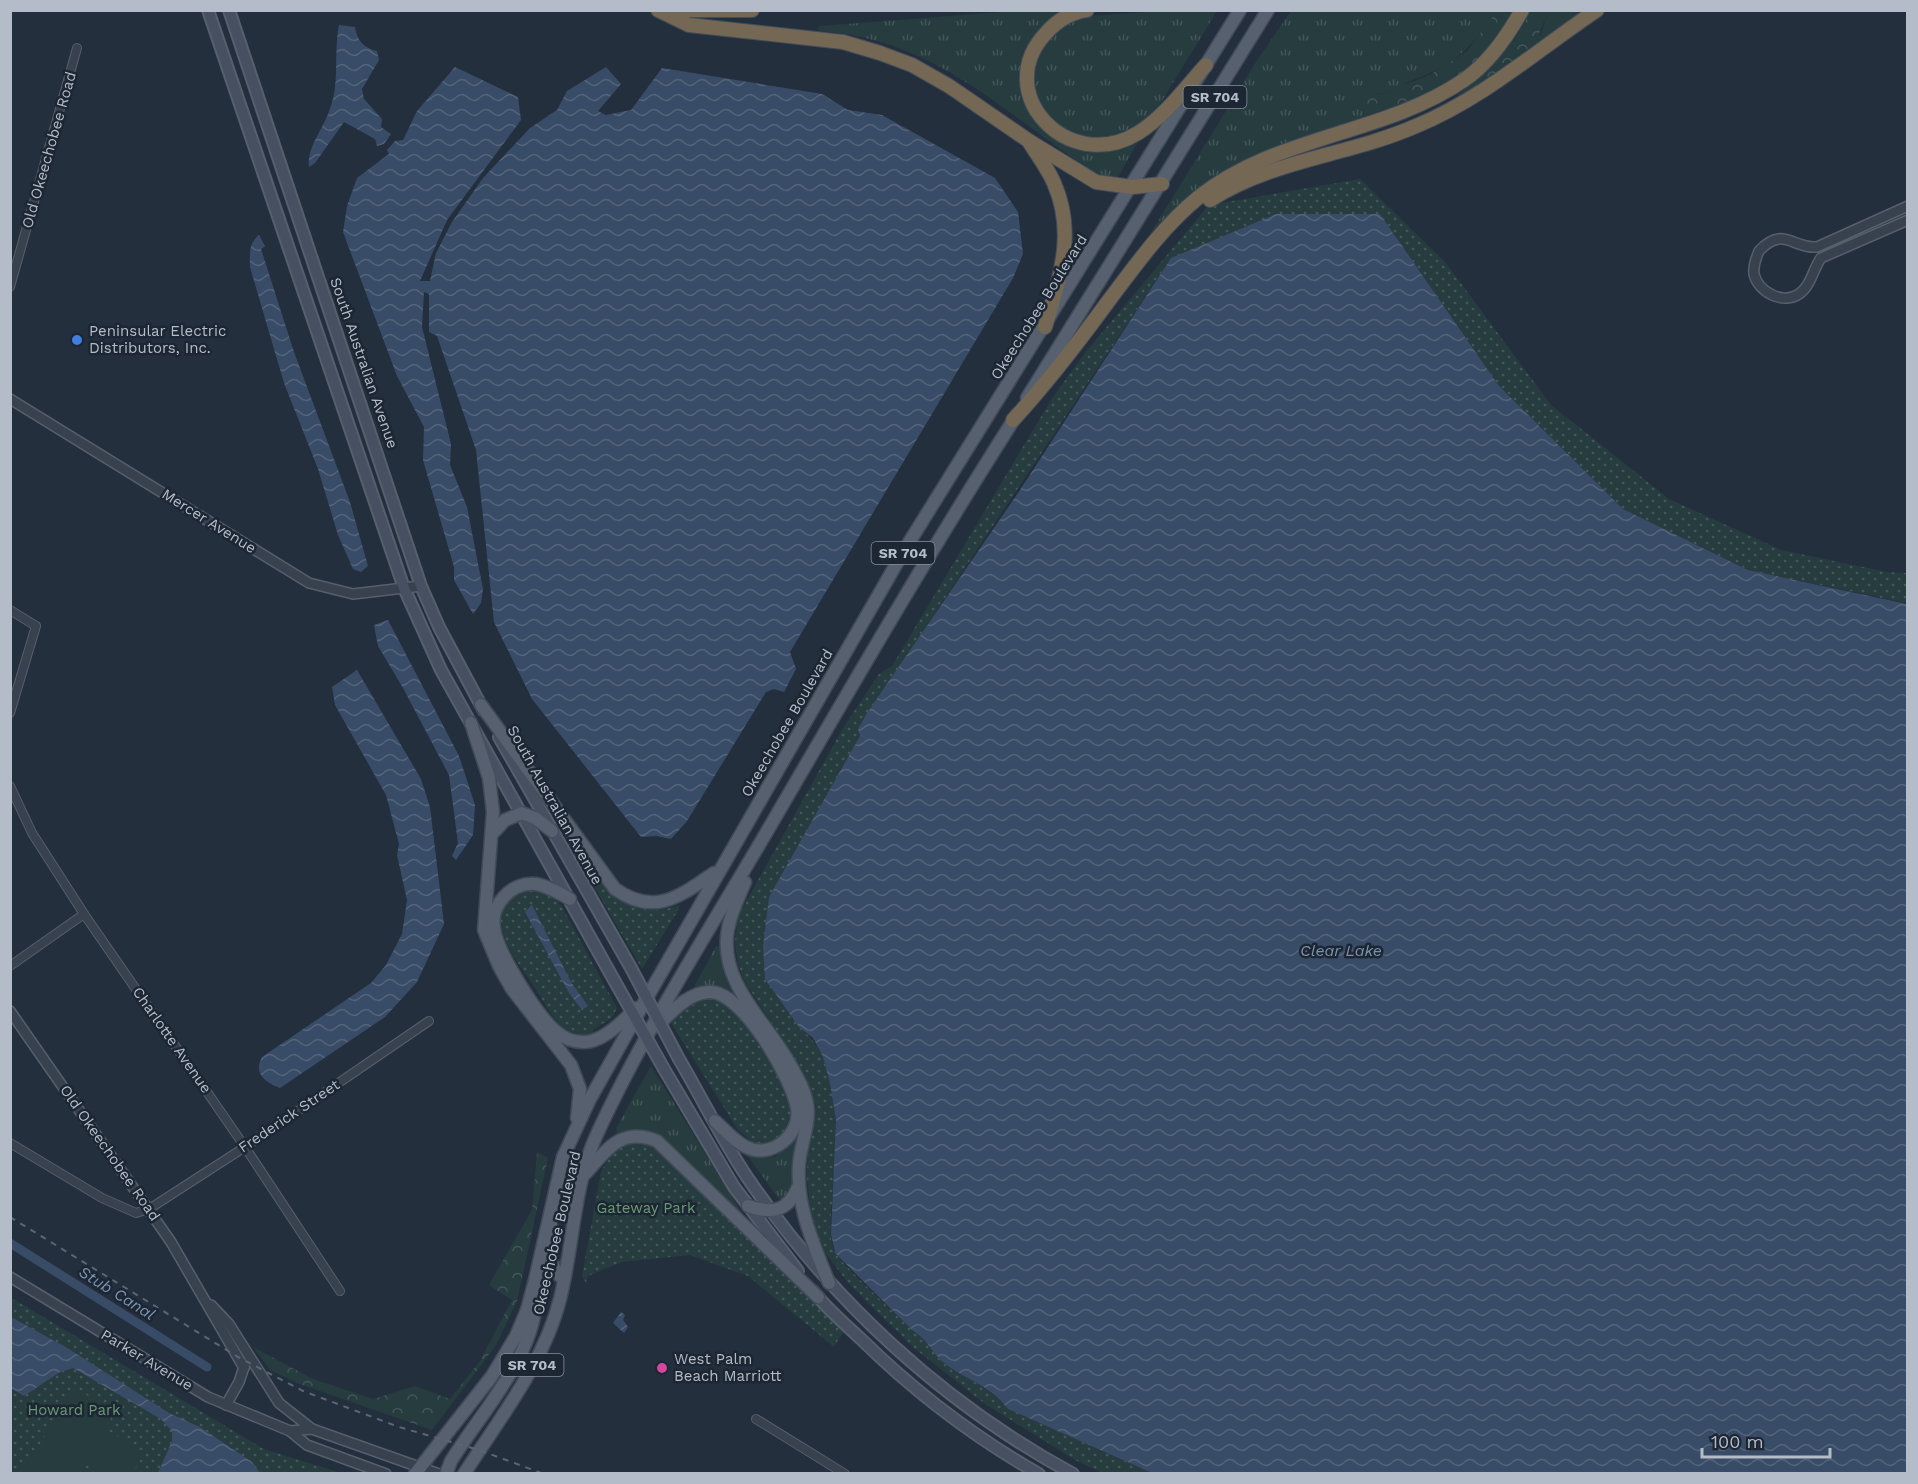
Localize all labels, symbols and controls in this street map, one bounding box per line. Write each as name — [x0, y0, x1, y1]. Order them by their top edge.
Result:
street label: Old Okeechobee Road — [18, 70, 80, 230]
road number: SR 704 — [1184, 86, 1246, 108]
street label: Okeechobee Boulevard — [987, 231, 1091, 383]
street label: South Australian Avenue — [326, 275, 402, 451]
place label: Peninsular Electric Distributors, Inc. — [89, 322, 226, 357]
marker: Peninsular Electric Distributors, Inc. — [70, 333, 84, 347]
street label: Mercer Avenue — [159, 485, 259, 557]
road number: SR 704 — [872, 542, 934, 564]
street label: Okeechobee Boulevard — [737, 646, 837, 800]
street label: South Australian Avenue — [504, 722, 606, 888]
water label: Clear Lake — [1300, 941, 1382, 960]
street label: Charlotte Avenue — [129, 983, 215, 1097]
street label: Frederick Street — [235, 1075, 344, 1156]
street label: Old Okeechobee Road — [56, 1081, 164, 1225]
street label: Okeechobee Boulevard — [529, 1149, 585, 1317]
park label: Gateway Park — [597, 1199, 696, 1217]
water label: Stub Canal — [75, 1262, 159, 1324]
street label: Parker Avenue — [98, 1326, 196, 1394]
place label: West Palm Beach Marriott — [674, 1350, 782, 1385]
road number: SR 704 — [500, 1354, 564, 1376]
marker: West Palm Beach Marriott — [655, 1361, 669, 1375]
park label: Howard Park — [27, 1401, 121, 1419]
scale bar — [1702, 1421, 1830, 1459]
text: 100 m — [1711, 1431, 1764, 1452]

